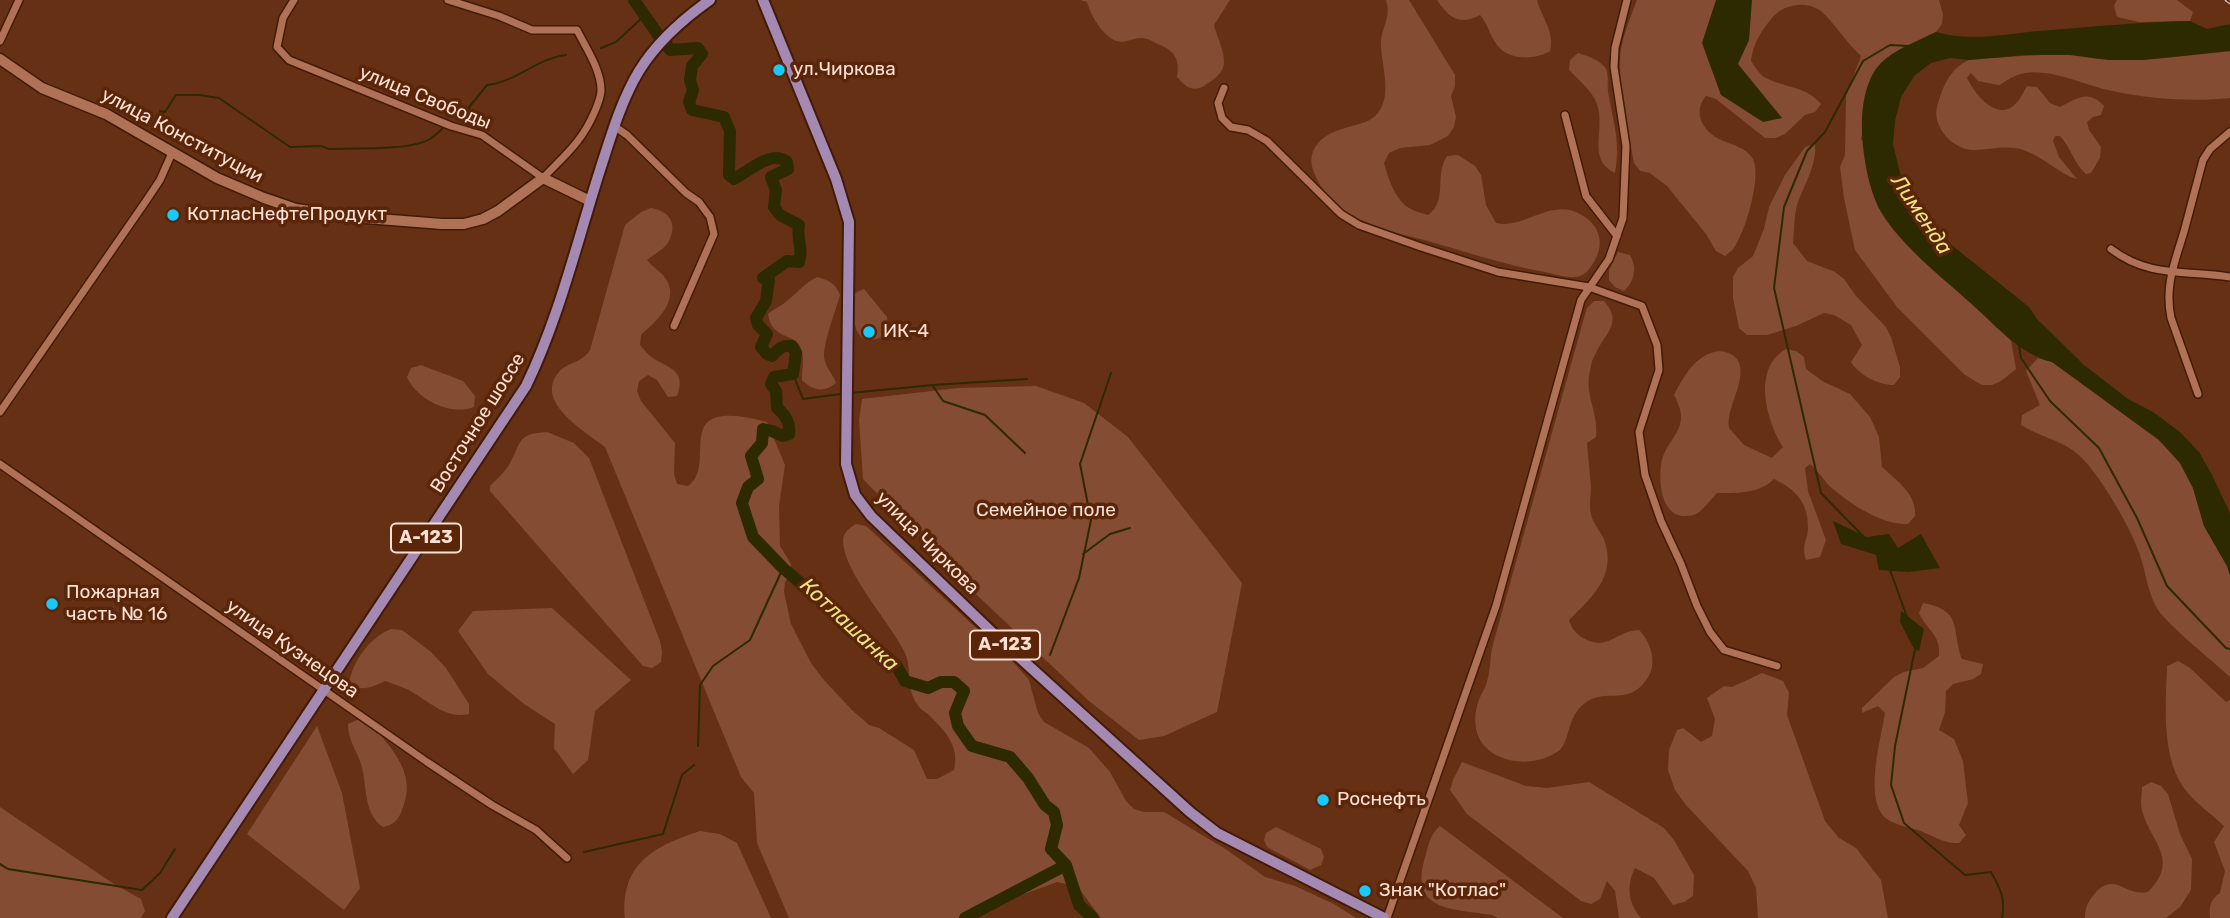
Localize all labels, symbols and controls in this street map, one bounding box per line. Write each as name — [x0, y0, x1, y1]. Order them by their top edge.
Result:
place label: ул.Чиркова — [793, 59, 896, 81]
street label: улица Свободы — [356, 61, 494, 135]
marker: ул.Чиркова — [771, 62, 787, 78]
street label: улица Конституции — [97, 84, 267, 188]
water label: Лименда — [1885, 170, 1957, 260]
place label: КотласНефтеПродукт — [187, 204, 387, 226]
marker: КотласНефтеПродукт — [165, 207, 181, 223]
place label: ИК-4 — [883, 321, 929, 343]
marker: ИК-4 — [861, 324, 877, 340]
street label: Восточное шоссе — [426, 349, 530, 497]
street label: улица Чиркова — [871, 487, 983, 599]
park label: Семейное поле — [976, 500, 1116, 522]
road number: А-123 — [391, 524, 461, 552]
water label: Котлашанка — [795, 573, 903, 677]
place label: Пожарная часть № 16 — [66, 582, 168, 626]
street label: улица Кузнецова — [221, 595, 363, 703]
marker: Пожарная часть № 16 — [44, 596, 60, 612]
road number: А-123 — [970, 630, 1040, 660]
place label: Роснефть — [1337, 789, 1426, 811]
marker: Роснефть — [1315, 792, 1331, 808]
place label: Знак "Котлас" — [1379, 880, 1506, 902]
marker: Знак "Котлас" — [1357, 883, 1373, 899]

